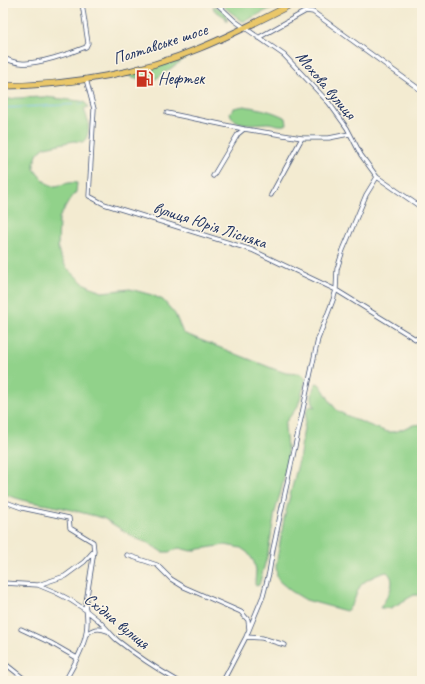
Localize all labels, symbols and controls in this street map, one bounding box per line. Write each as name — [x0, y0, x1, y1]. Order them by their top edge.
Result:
street label: Полтавське шосе — [110, 18, 211, 69]
street label: Мохова вулиця — [291, 47, 361, 124]
fuel station icon: Нефтек — [135, 68, 155, 88]
place label: Нефтек — [158, 68, 206, 89]
street label: вулиця Юрія Лісняка — [151, 197, 270, 254]
street label: Східна вулиця — [80, 588, 154, 654]

